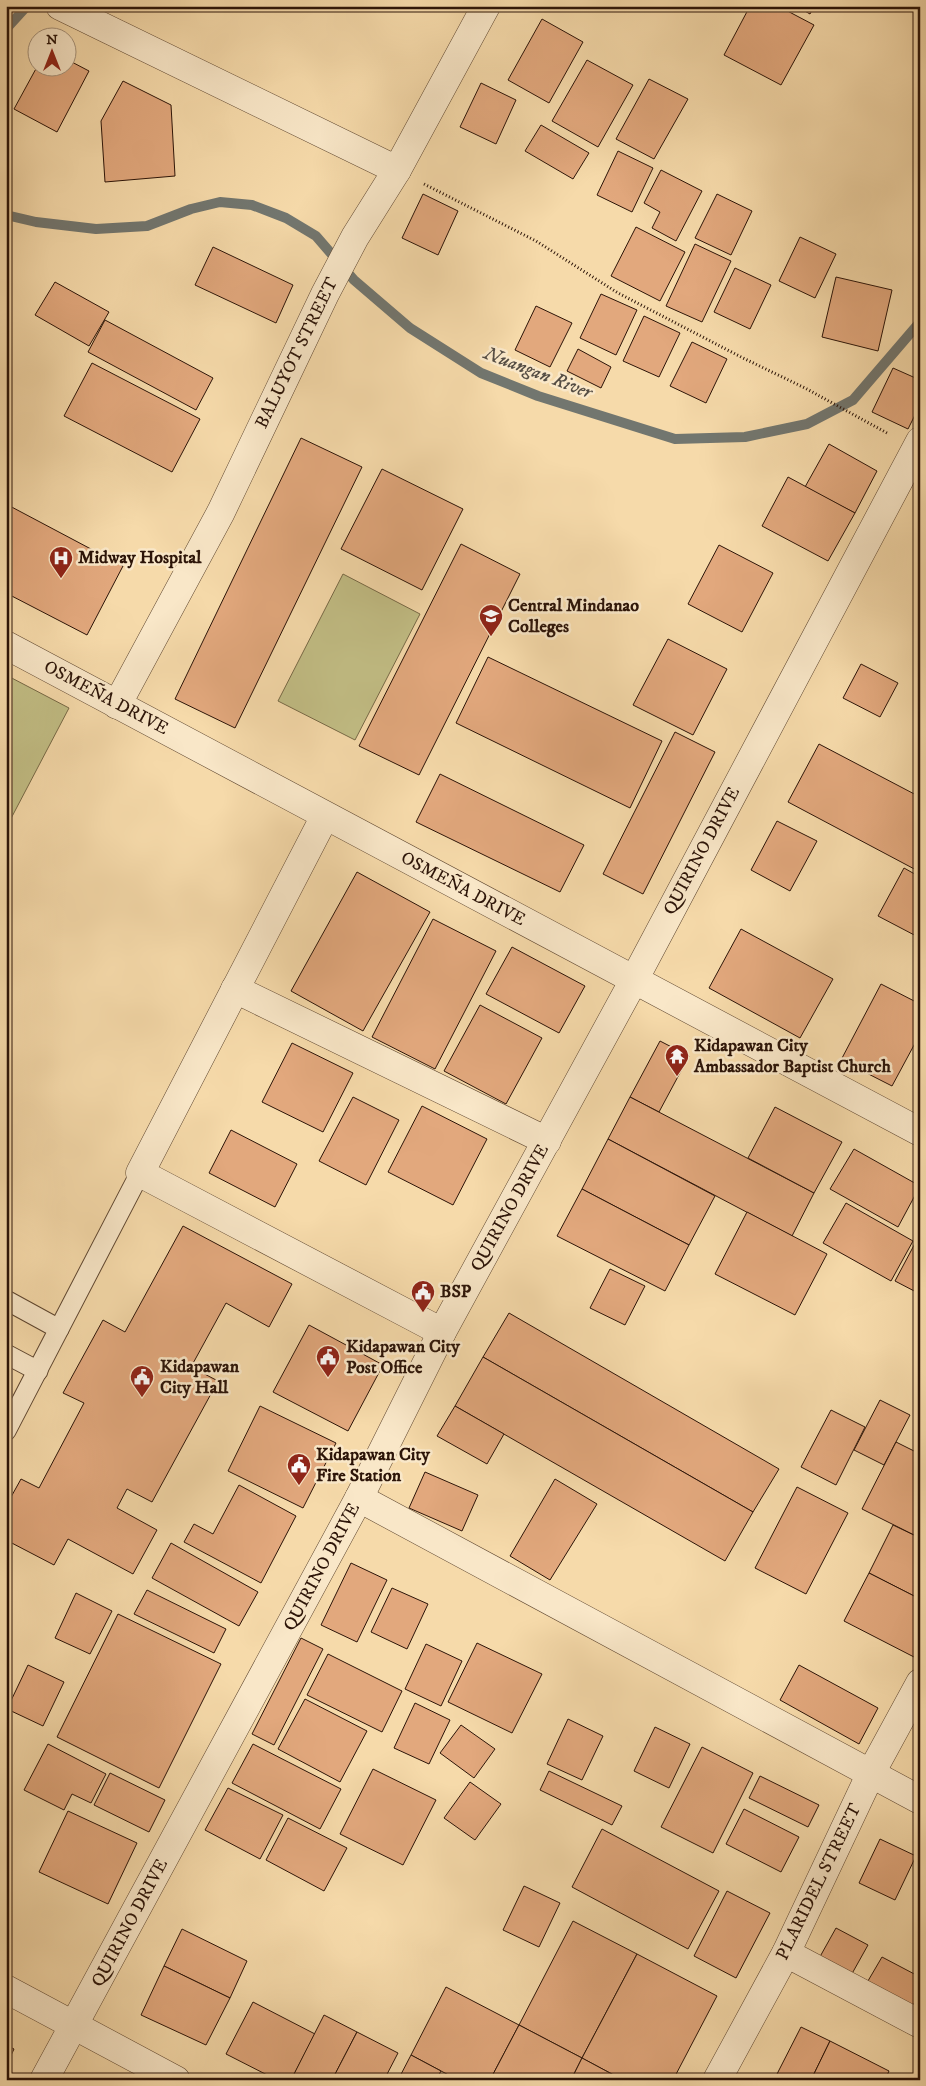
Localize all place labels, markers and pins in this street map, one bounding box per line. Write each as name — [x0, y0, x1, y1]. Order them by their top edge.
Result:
hospital icon: Midway Hospital — [48, 545, 74, 579]
place label: Midway Hospital — [78, 547, 202, 569]
place label: Central Mindanao Colleges — [508, 595, 639, 638]
school or university icon: Central Mindanao Colleges — [478, 603, 504, 637]
place label: Kidapawan City Ambassador Baptist Church — [693, 1035, 891, 1078]
temple icon: Kidapawan City Ambassador Baptist Church — [664, 1043, 690, 1077]
public building icon: BSP — [410, 1279, 436, 1313]
place label: BSP — [440, 1281, 472, 1303]
place label: Kidapawan City Post Office — [346, 1336, 460, 1379]
public building icon: Kidapawan City Post Office — [315, 1344, 341, 1378]
place label: Kidapawan City Hall — [160, 1356, 240, 1399]
public building icon: Kidapawan City Hall — [129, 1364, 155, 1398]
place label: Kidapawan City Fire Station — [316, 1444, 430, 1487]
public building icon: Kidapawan City Fire Station — [286, 1452, 312, 1486]

